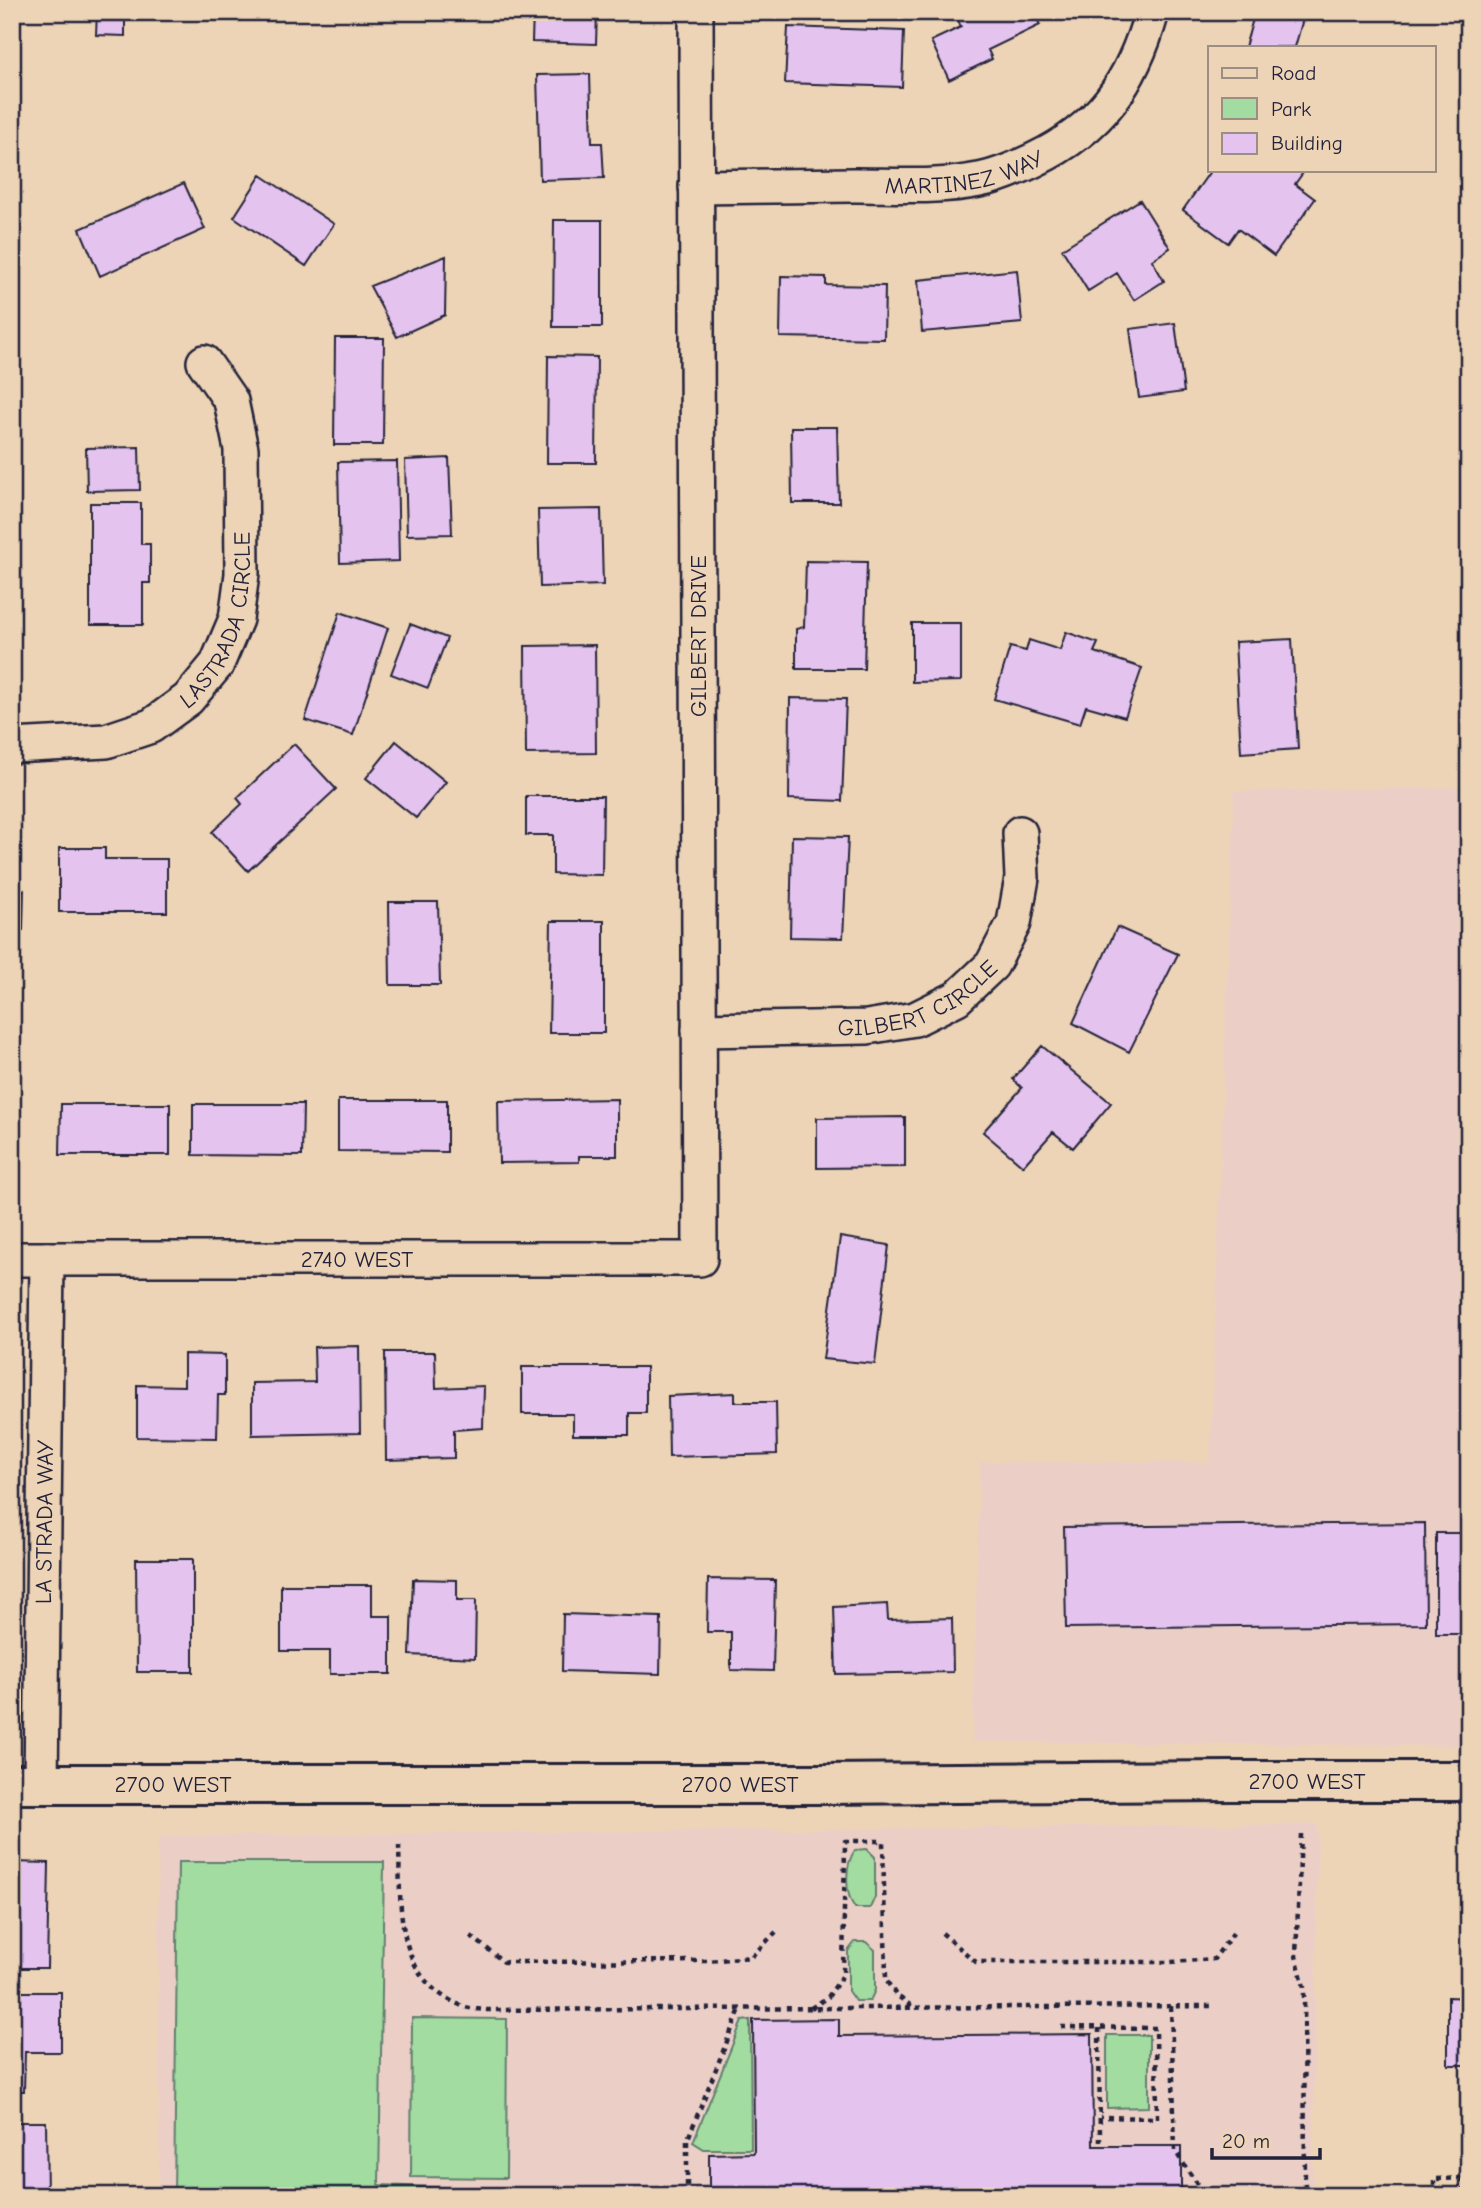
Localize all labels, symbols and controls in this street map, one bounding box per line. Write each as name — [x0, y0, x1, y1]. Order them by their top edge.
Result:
legend — [1208, 46, 1436, 172]
text: Road — [1271, 61, 1316, 85]
text: Park — [1271, 97, 1311, 121]
text: Building — [1271, 131, 1343, 155]
street label: MARTINEZ WAY — [885, 144, 1048, 200]
street label: LASTRADA CIRCLE — [175, 532, 256, 714]
street label: GILBERT DRIVE — [685, 555, 712, 717]
street label: GILBERT CIRCLE — [837, 954, 1003, 1042]
street label: 2740 WEST — [301, 1246, 413, 1273]
street label: LA STRADA WAY — [30, 1439, 59, 1604]
street label: 2700 WEST — [1248, 1768, 1366, 1795]
street label: 2700 WEST — [114, 1771, 232, 1798]
street label: 2700 WEST — [681, 1771, 799, 1798]
scale bar — [1212, 2117, 1320, 2161]
text: 20 m — [1222, 2129, 1270, 2153]

